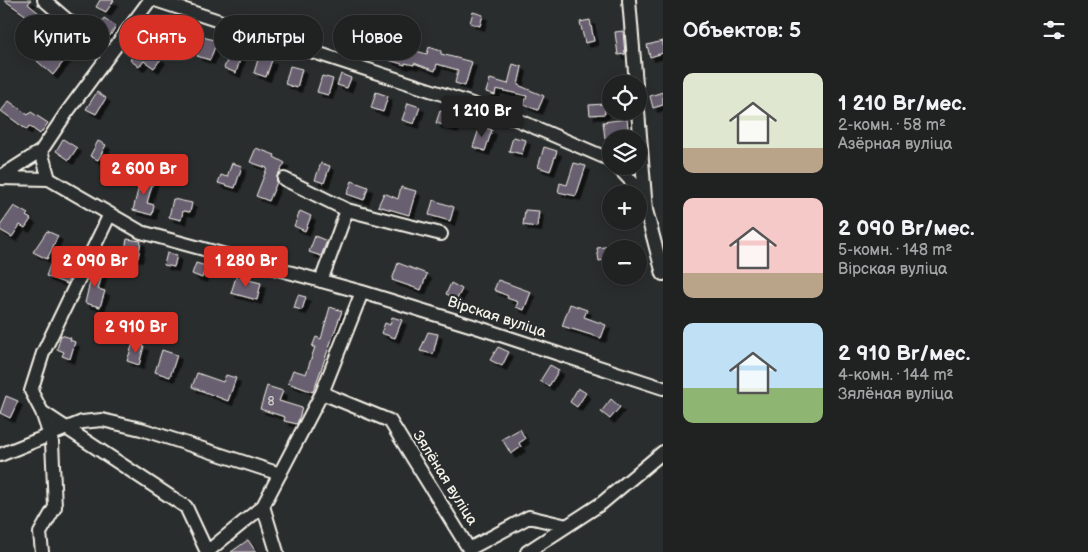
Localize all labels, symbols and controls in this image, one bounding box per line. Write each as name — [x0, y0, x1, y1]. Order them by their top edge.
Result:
chip: Купить — [15, 15, 109, 60]
chip: Снять — [119, 15, 204, 60]
chip: Фильтры — [214, 15, 323, 60]
chip: Новое — [333, 15, 421, 60]
icon: filters — [1040, 16, 1068, 44]
text: Объектов: 5 — [683, 18, 801, 43]
map controls — [602, 75, 647, 285]
button: locate — [602, 75, 647, 120]
text: 1 210 Br/мес. — [838, 91, 966, 116]
icon: home — [723, 93, 783, 153]
pin: 1 210 Br — [430, 96, 534, 138]
text: 1 210 Br — [453, 102, 512, 121]
text: 2-комн. · 58 m² — [838, 116, 946, 135]
button: layers — [602, 130, 647, 175]
text: Азёрная вуліца — [838, 135, 953, 154]
pin: 2 600 Br — [92, 154, 196, 196]
text: 2 600 Br — [111, 160, 177, 179]
button: + — [602, 185, 647, 230]
text: 2 090 Br/мес. — [838, 216, 975, 241]
icon: home — [723, 218, 783, 278]
button: − — [602, 240, 647, 285]
text: 5-комн. · 148 m² — [838, 241, 953, 260]
pin: 2 090 Br — [43, 246, 147, 288]
pin: 1 280 Br — [194, 246, 298, 288]
text: 2 090 Br — [62, 252, 128, 271]
text: 1 280 Br — [215, 252, 277, 271]
text: Вірская вуліца — [838, 260, 948, 279]
street label: Вірская вуліца — [445, 292, 549, 342]
pin: 2 910 Br — [84, 312, 188, 354]
text: 2 910 Br — [105, 318, 167, 337]
text: 2 910 Br/мес. — [838, 341, 970, 366]
icon: home — [723, 343, 783, 403]
text: 4-комн. · 144 m² — [838, 366, 954, 385]
text: Зялёная вуліца — [838, 385, 954, 404]
house number: 8 — [268, 394, 275, 409]
street label: Зялёная вуліца — [408, 427, 482, 529]

